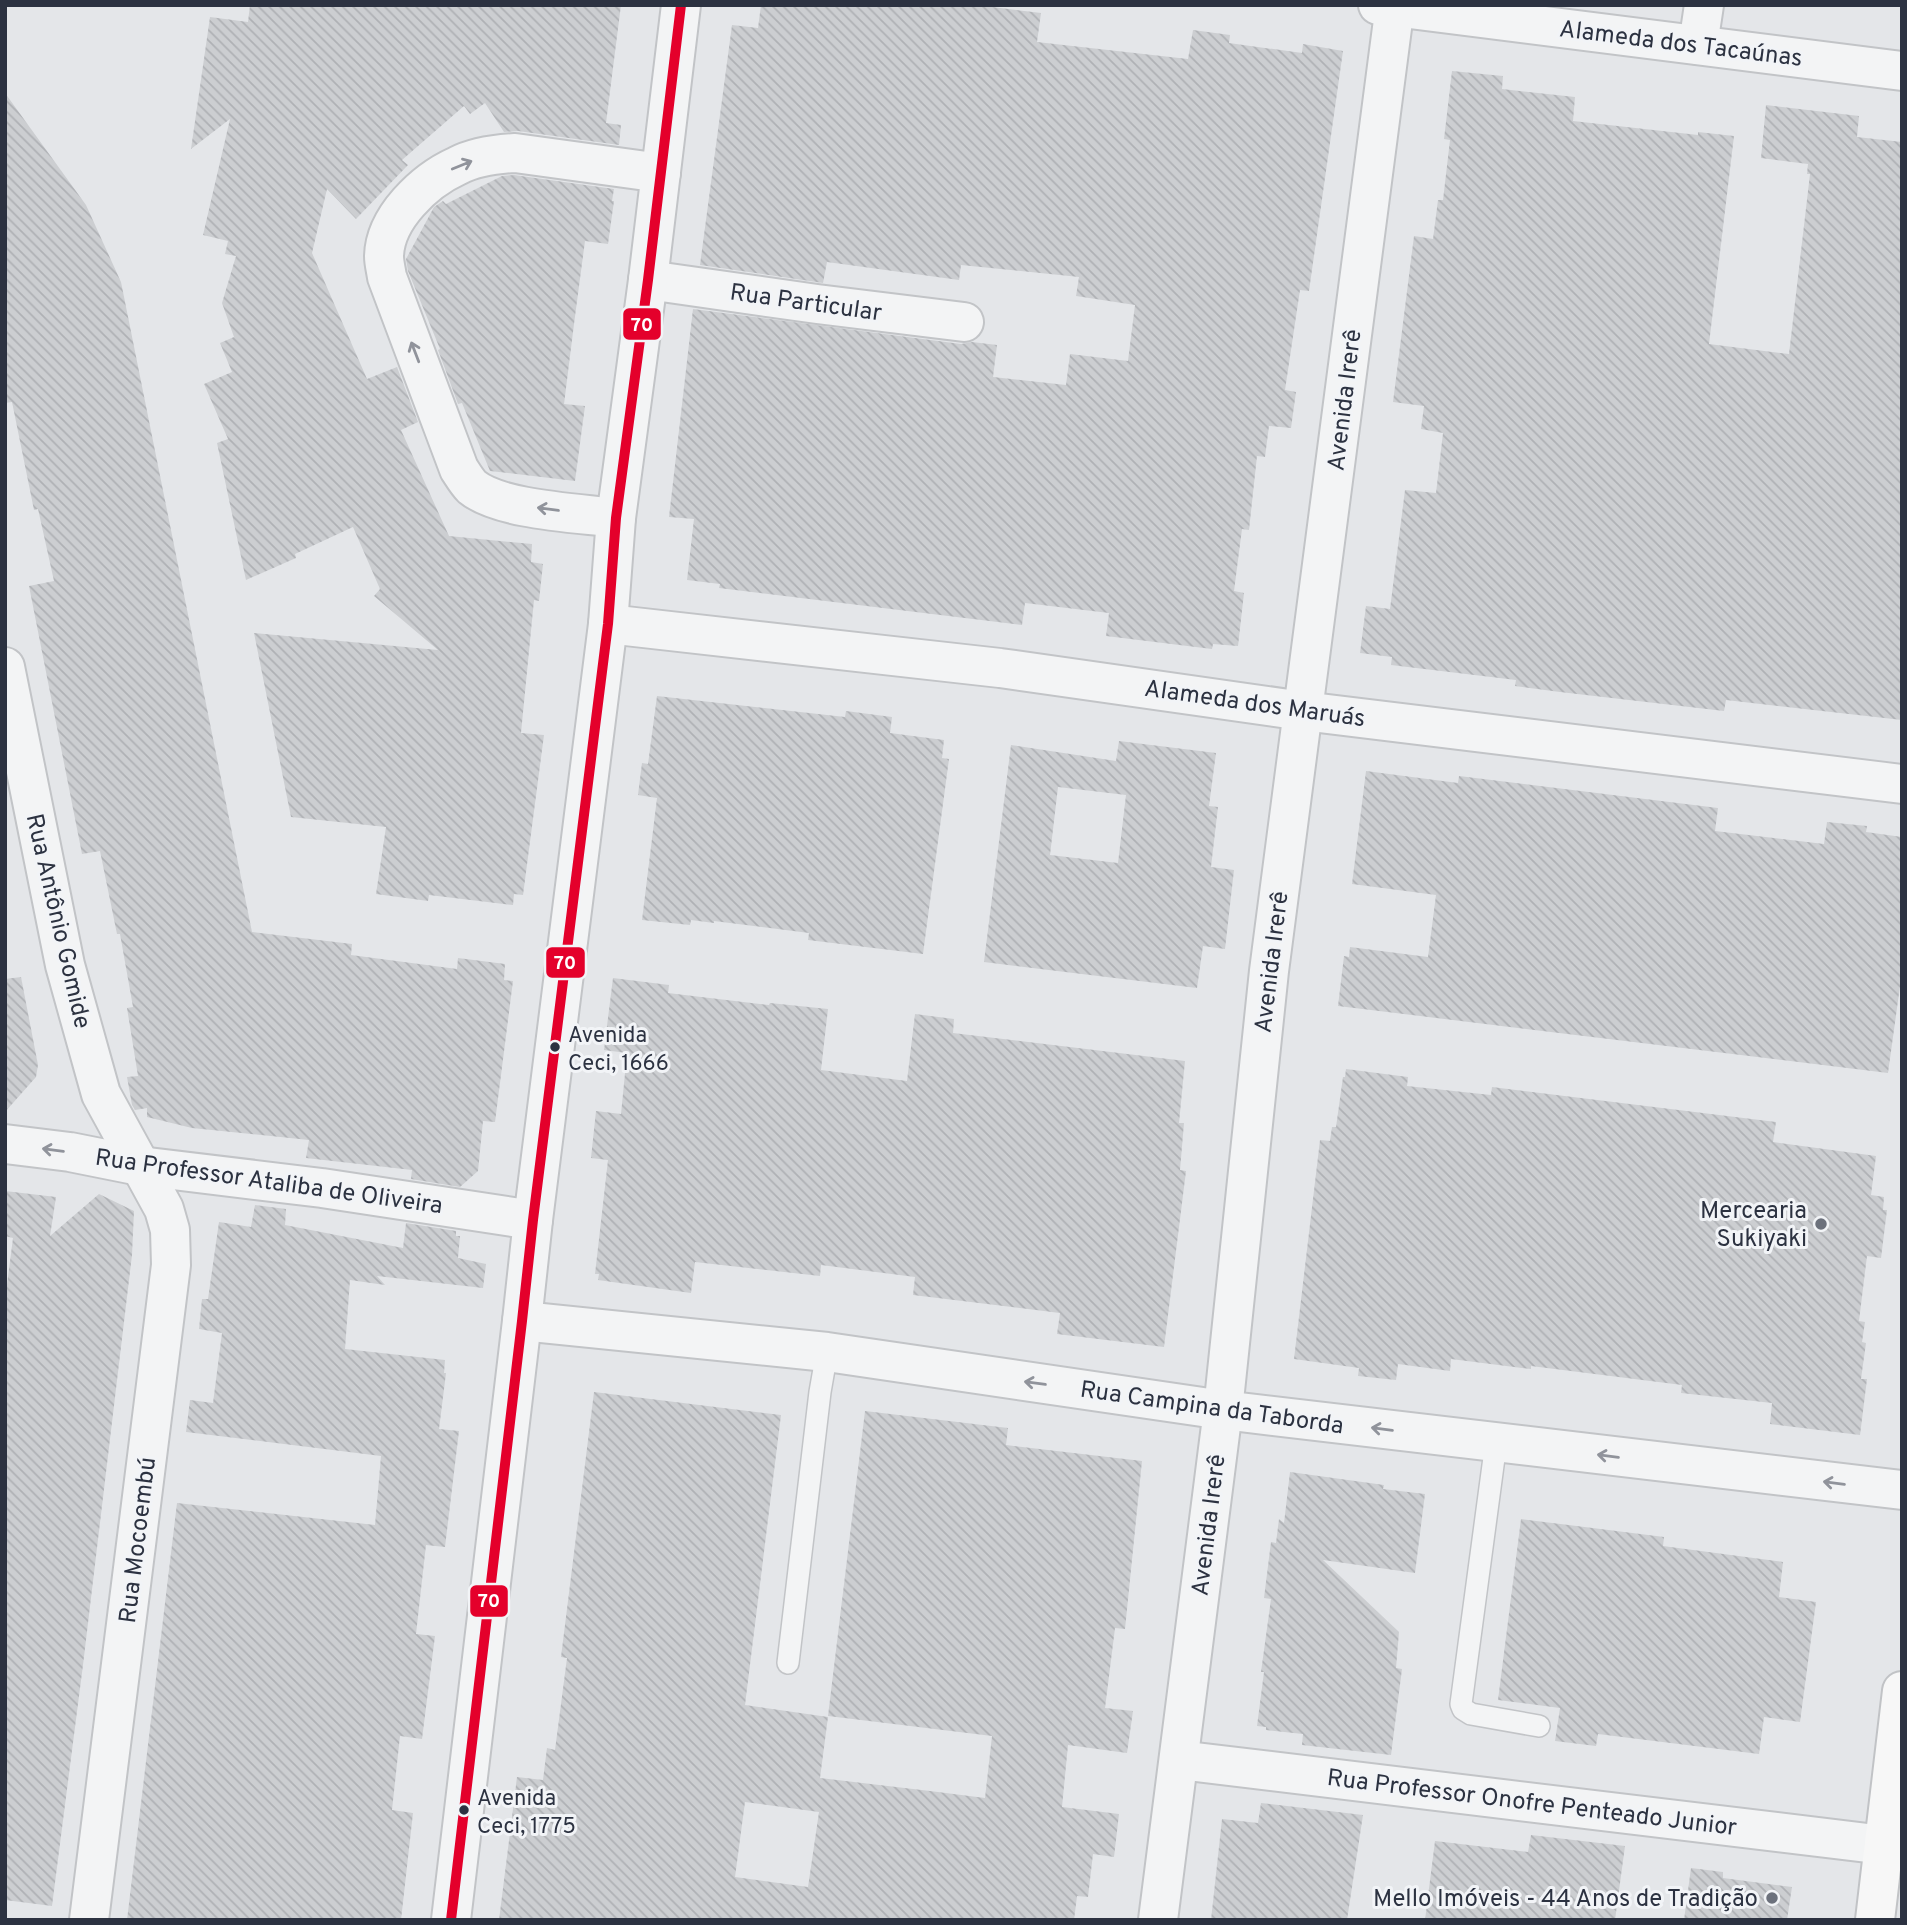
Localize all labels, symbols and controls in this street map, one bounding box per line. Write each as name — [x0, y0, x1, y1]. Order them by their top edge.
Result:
street label: Alameda dos Tacaúnas — [1557, 15, 1804, 75]
one-way arrow — [451, 158, 472, 171]
street label: Rua Particular — [728, 278, 884, 330]
line badge: 70 — [622, 307, 662, 341]
text: 70 — [631, 314, 653, 338]
street label: Avenida Irerê — [1322, 328, 1370, 473]
one-way arrow — [408, 342, 421, 364]
one-way arrow — [537, 503, 560, 516]
street label: Alameda dos Maruás — [1142, 675, 1367, 735]
street label: Rua Antônio Gomide — [18, 811, 96, 1032]
street label: Avenida Irerê — [1249, 890, 1297, 1035]
line badge: 70 — [545, 946, 586, 979]
text: 70 — [554, 952, 576, 976]
place label: Avenida Ceci, 1666 — [568, 1023, 669, 1078]
marker: Avenida Ceci, 1666 — [548, 1040, 562, 1054]
one-way arrow — [42, 1143, 65, 1156]
street label: Rua Professor Ataliba de Oliveira — [93, 1144, 444, 1222]
place label: Mercearia Sukiyaki — [1700, 1197, 1807, 1255]
marker: Mercearia Sukiyaki — [1813, 1216, 1829, 1232]
one-way arrow — [1024, 1376, 1047, 1389]
street label: Rua Campina da Taborda — [1078, 1376, 1346, 1442]
one-way arrow — [1371, 1422, 1394, 1435]
one-way arrow — [1597, 1449, 1620, 1462]
street label: Avenida Irerê — [1186, 1453, 1234, 1598]
street label: Rua Mocoembú — [114, 1455, 164, 1625]
one-way arrow — [1823, 1476, 1846, 1489]
line badge: 70 — [469, 1584, 509, 1618]
text: 70 — [478, 1590, 500, 1614]
street label: Rua Professor Onofre Penteado Junior — [1325, 1764, 1738, 1844]
place label: Avenida Ceci, 1775 — [477, 1786, 576, 1841]
marker: Avenida Ceci, 1775 — [457, 1803, 471, 1817]
place label: Mello Imóveis - 44 Anos de Tradição — [1373, 1885, 1758, 1915]
marker: Mello Imóveis - 44 Anos de Tradição — [1764, 1890, 1780, 1906]

